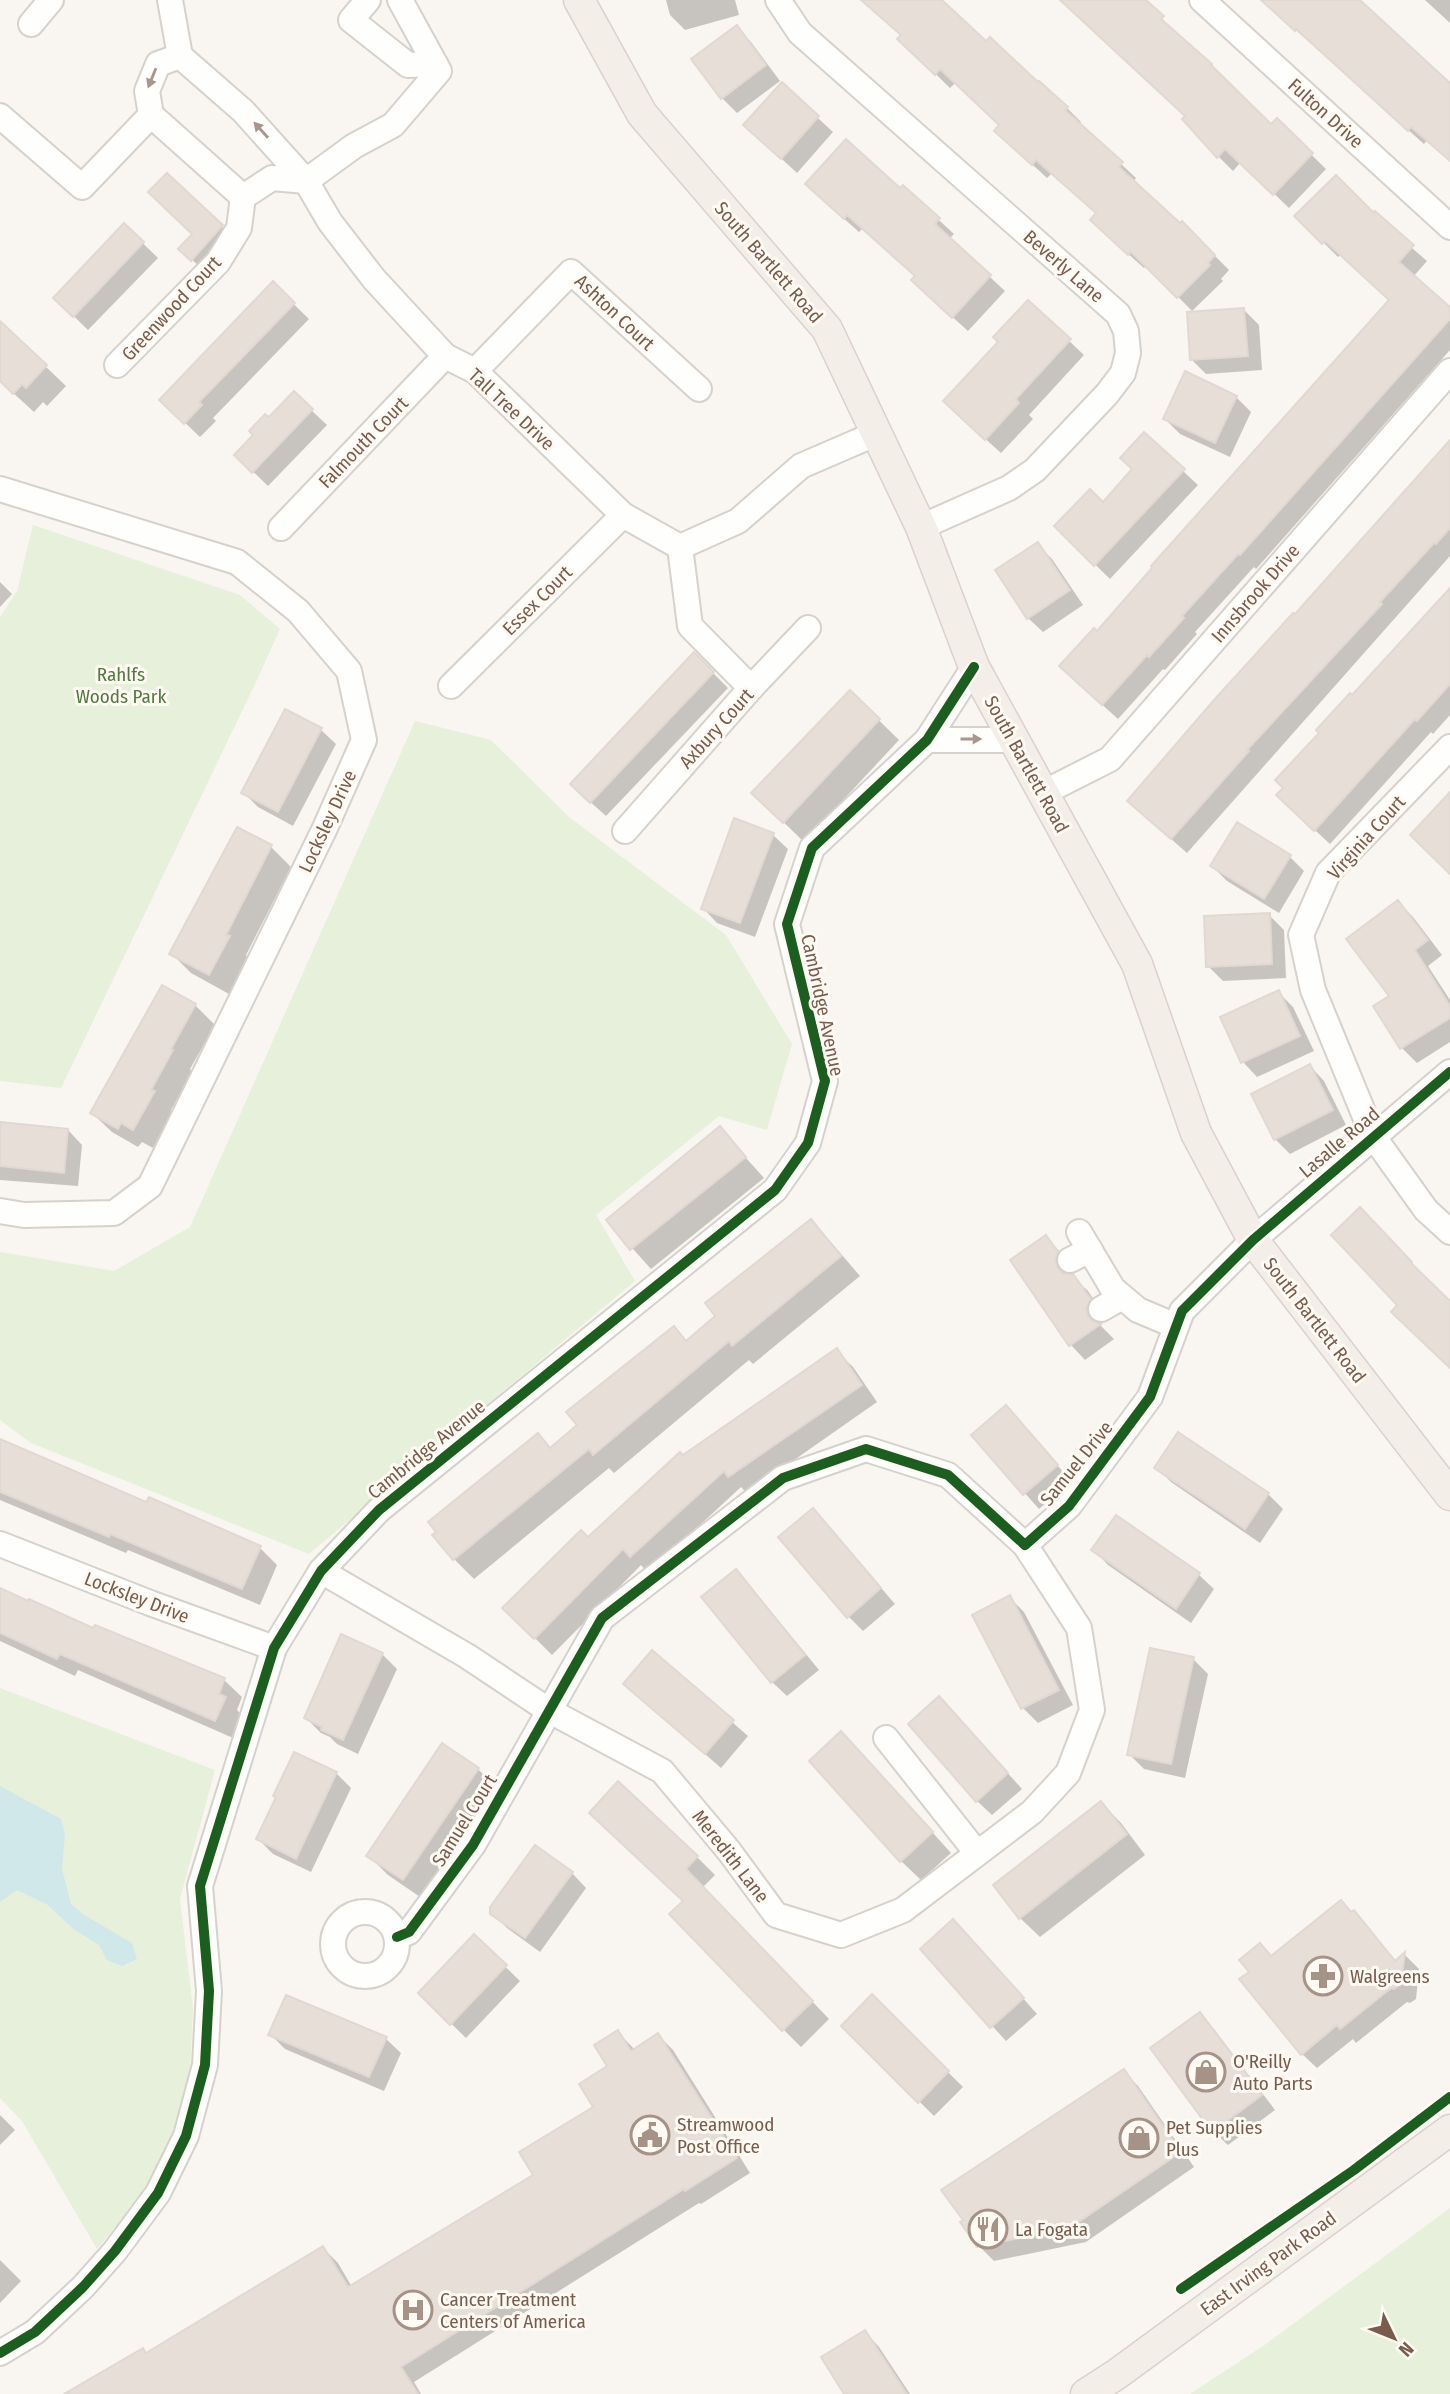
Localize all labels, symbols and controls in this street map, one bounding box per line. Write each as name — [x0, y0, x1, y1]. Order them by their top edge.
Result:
one-way arrow — [147, 68, 158, 89]
street label: Fulton Drive — [1283, 74, 1368, 153]
one-way arrow — [253, 122, 269, 139]
street label: South Bartlett Road — [710, 197, 827, 328]
street label: Beverly Lane — [1019, 225, 1109, 307]
street label: Greenwood Court — [117, 251, 226, 366]
street label: Ashton Court — [570, 270, 660, 356]
street label: Tall Tree Drive — [464, 364, 559, 455]
street label: Falmouth Court — [314, 391, 413, 493]
street label: Innsbrook Drive — [1206, 539, 1304, 647]
street label: Essex Court — [498, 560, 577, 640]
park label: Rahlfs Woods Park — [76, 663, 166, 708]
street label: Axbury Court — [674, 683, 759, 773]
street label: South Bartlett Road — [979, 692, 1074, 837]
one-way arrow — [960, 734, 982, 745]
street label: Locksley Drive — [294, 766, 361, 876]
street label: Virginia Court — [1323, 790, 1411, 884]
street label: Cambridge Avenue — [796, 932, 849, 1078]
street label: Lasalle Road — [1294, 1102, 1384, 1183]
street label: South Bartlett Road — [1258, 1253, 1371, 1388]
street label: Cambridge Avenue — [363, 1395, 490, 1504]
street label: Samuel Drive — [1035, 1416, 1118, 1510]
street label: Locksley Drive — [81, 1567, 192, 1628]
street label: Samuel Court — [427, 1769, 502, 1871]
street label: Meredith Lane — [687, 1805, 774, 1907]
pharmacy icon: Walgreens — [1302, 1955, 1344, 1997]
place label: Walgreens — [1350, 1965, 1430, 1988]
place label: O'Reilly Auto Parts — [1233, 2050, 1313, 2095]
shop icon: O'Reilly Auto Parts — [1185, 2051, 1227, 2093]
place label: Streamwood Post Office — [677, 2113, 775, 2158]
public building icon: Streamwood Post Office — [629, 2114, 671, 2156]
place label: Pet Supplies Plus — [1166, 2116, 1262, 2161]
shop icon: Pet Supplies Plus — [1118, 2117, 1160, 2159]
street label: East Irving Park Road — [1196, 2206, 1341, 2320]
restaurant icon: La Fogata — [967, 2208, 1009, 2250]
place label: La Fogata — [1015, 2218, 1088, 2241]
place label: Cancer Treatment Centers of America — [440, 2288, 586, 2333]
hospital icon: Cancer Treatment Centers of America — [392, 2289, 434, 2331]
north arrow — [1359, 2303, 1429, 2373]
text: N — [1394, 2337, 1418, 2361]

